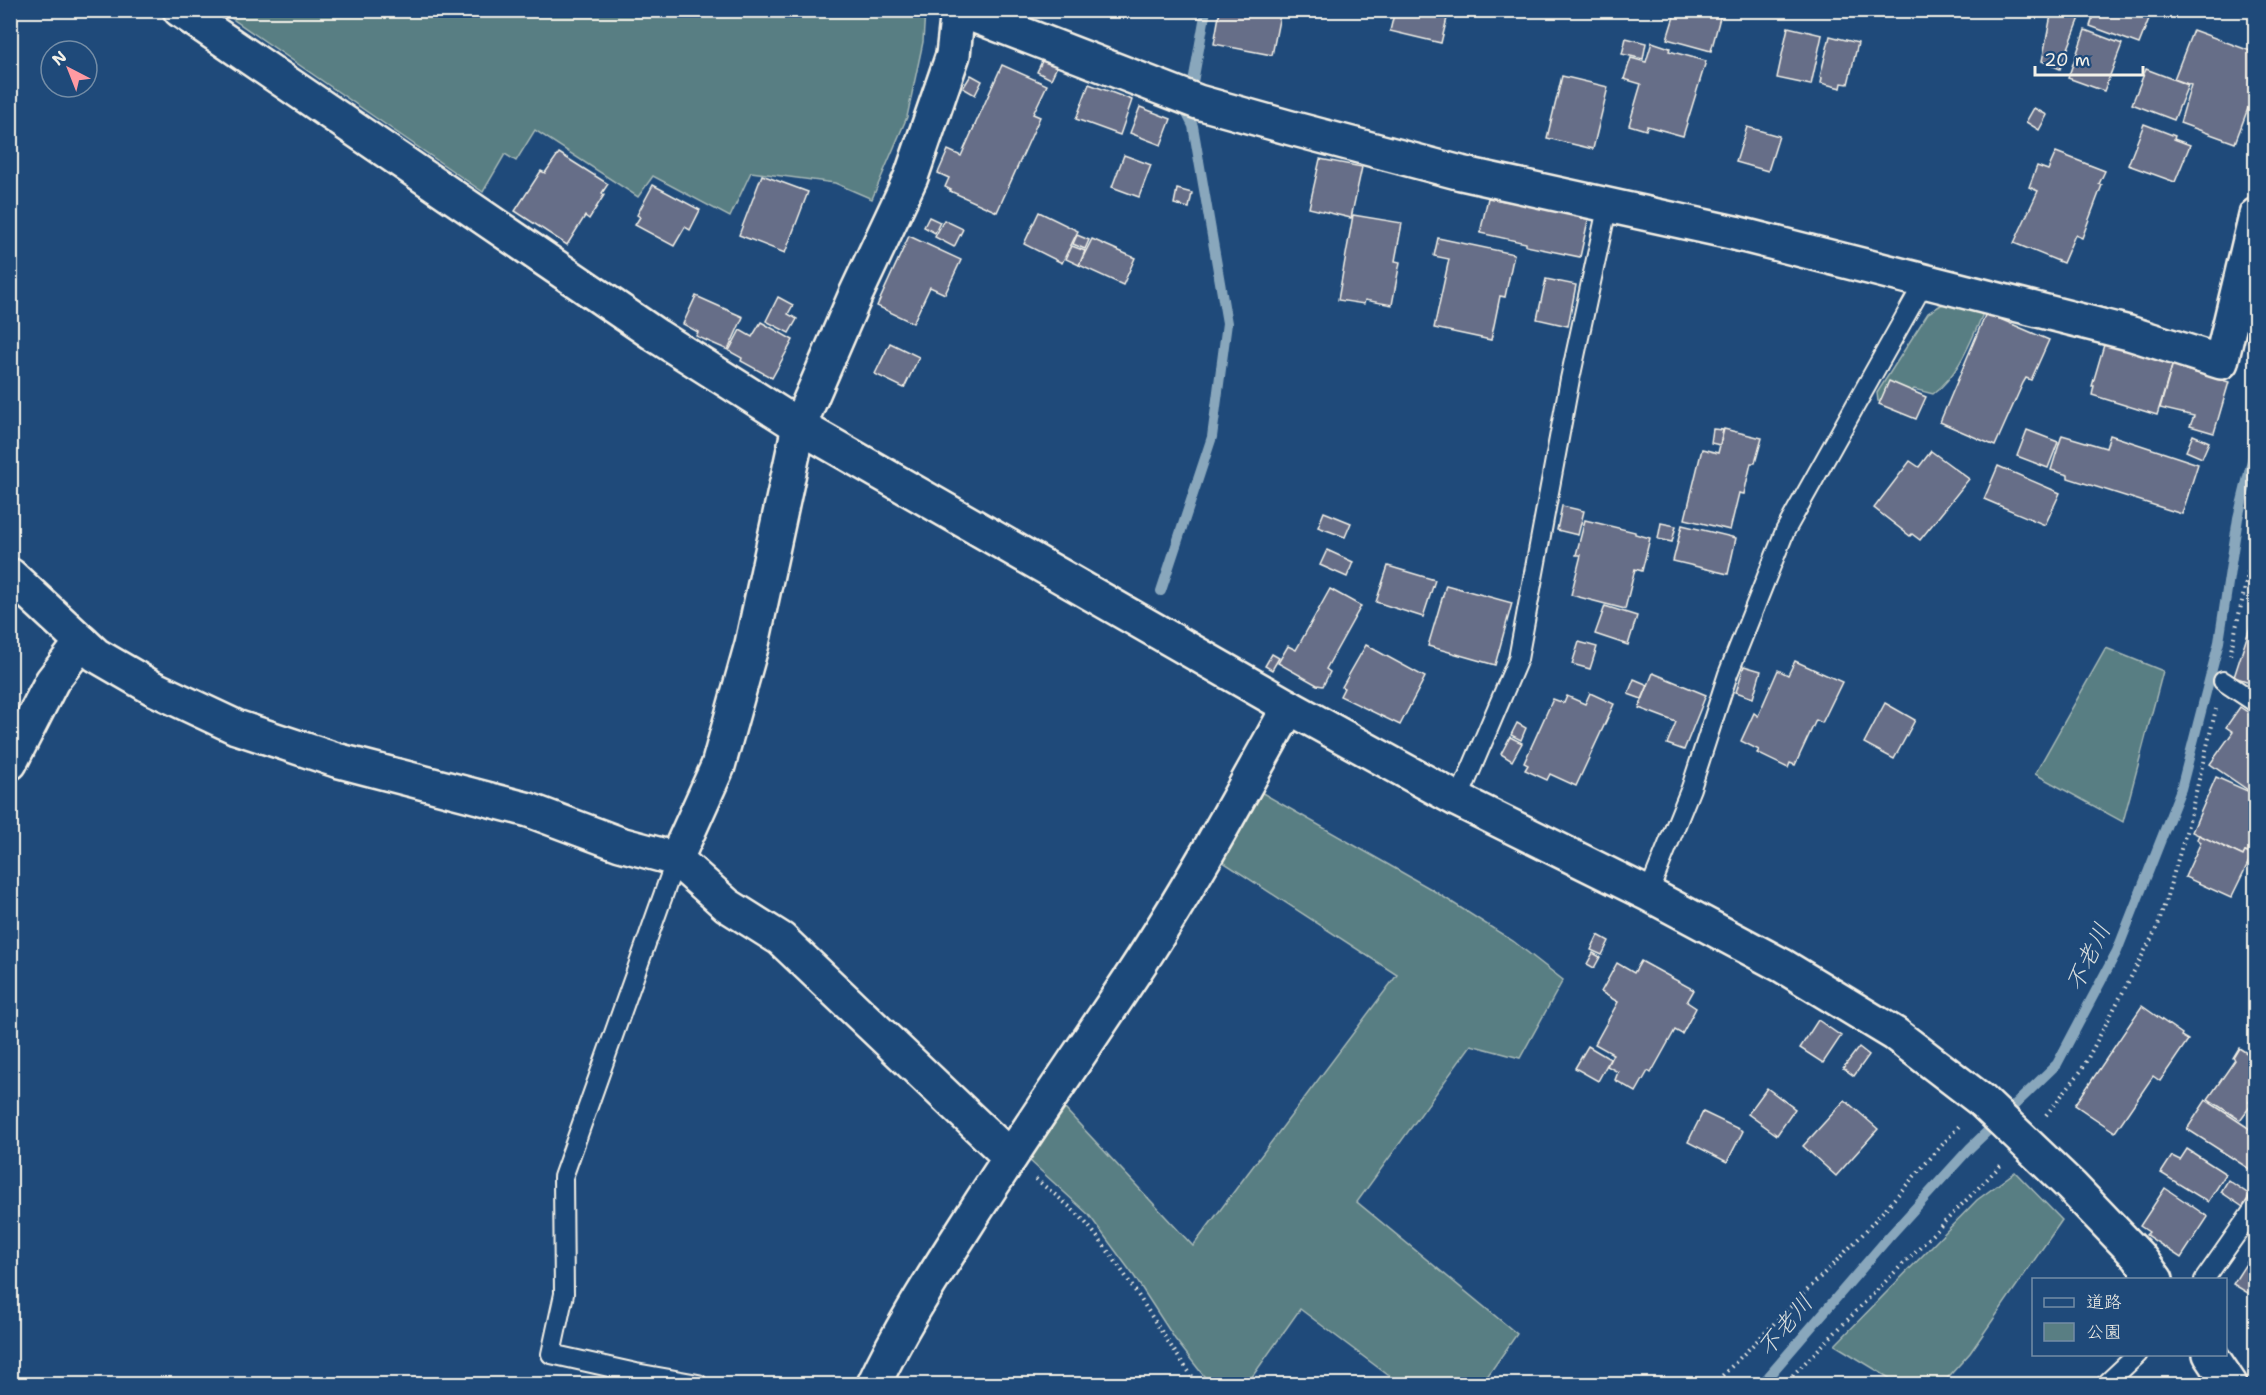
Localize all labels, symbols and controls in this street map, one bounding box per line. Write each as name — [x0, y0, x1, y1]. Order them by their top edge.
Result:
north arrow — [39, 39, 99, 99]
scale bar — [2035, 39, 2143, 77]
text: N — [48, 46, 71, 70]
text: 20 m — [2044, 48, 2090, 72]
water label: 不老川 — [2058, 918, 2118, 996]
legend — [2032, 1278, 2227, 1356]
water label: 不老川 — [1750, 1287, 1820, 1363]
text: 道路 — [2086, 1290, 2122, 1314]
text: 公園 — [2086, 1320, 2122, 1344]

